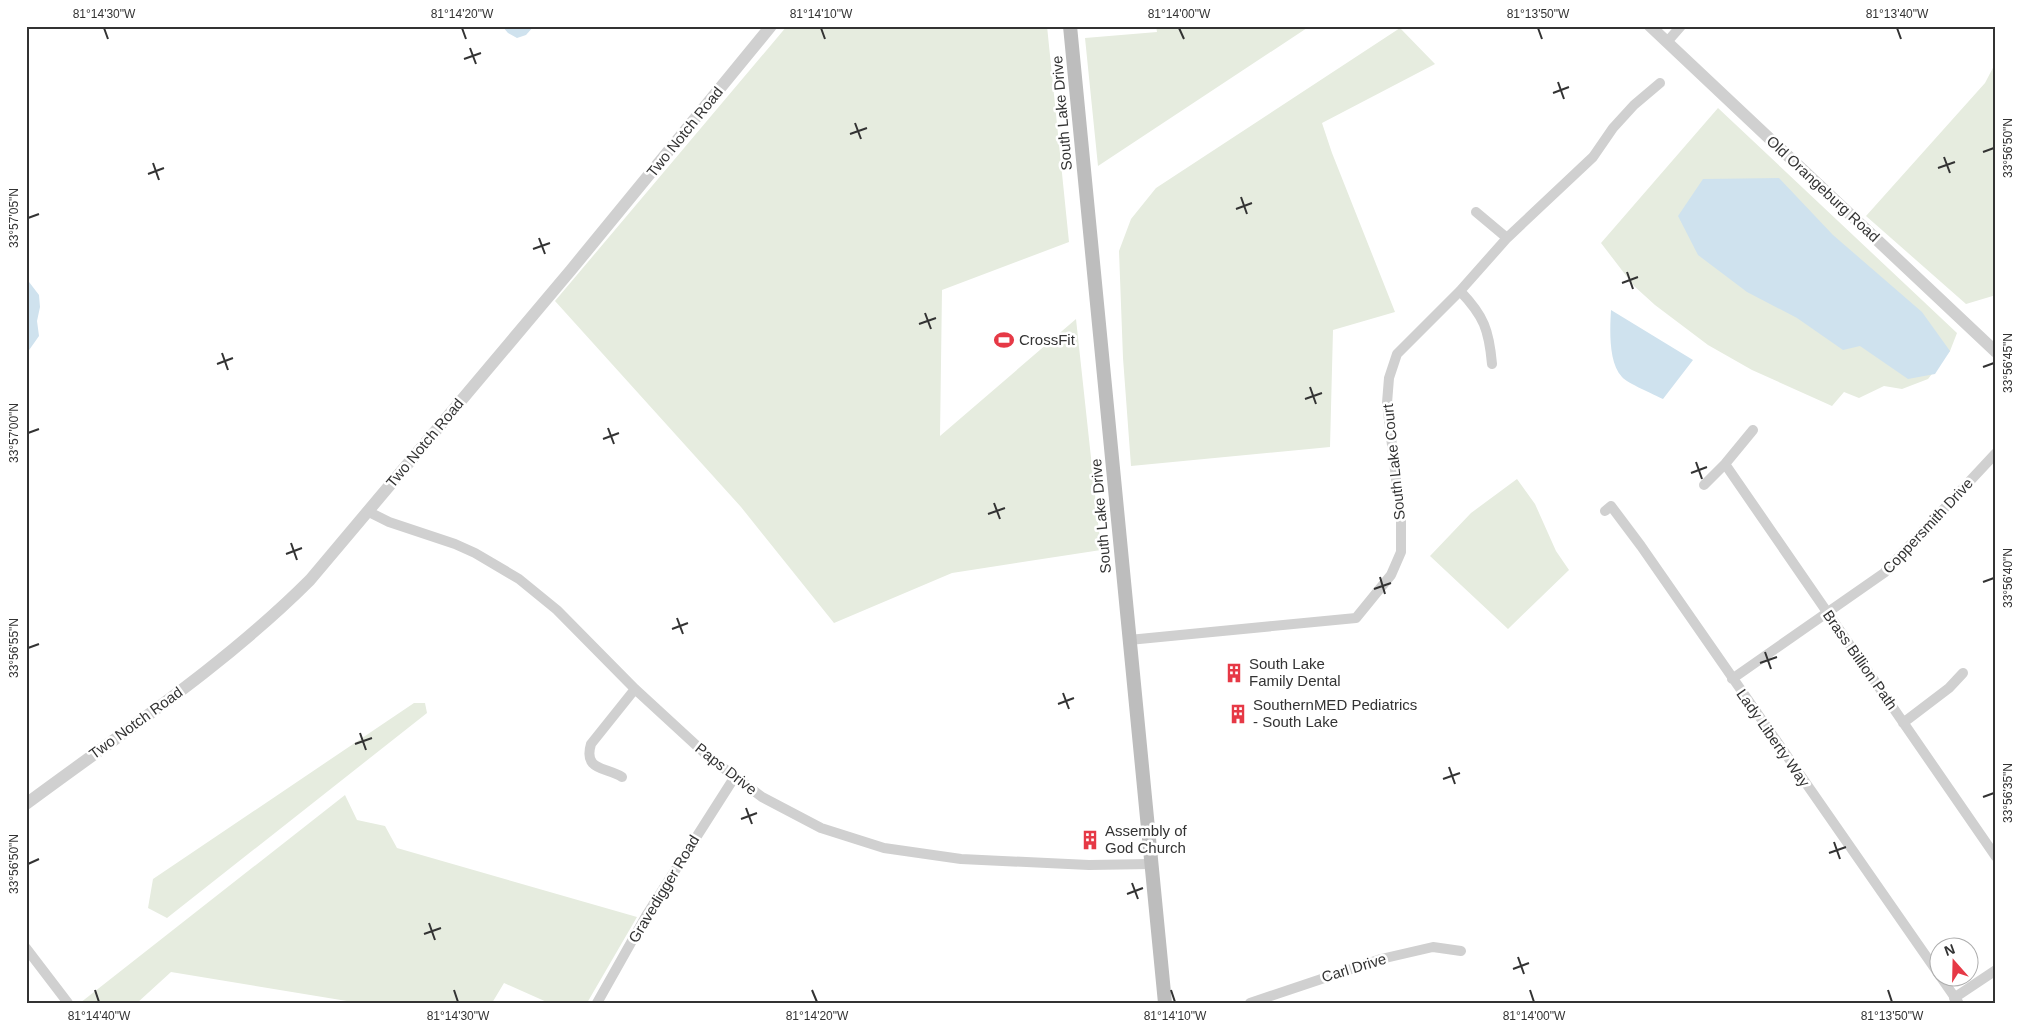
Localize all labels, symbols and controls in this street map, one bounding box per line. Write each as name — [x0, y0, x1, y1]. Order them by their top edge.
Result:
text: 81°14'30"W — [73, 7, 136, 21]
text: 81°14'20"W — [431, 7, 494, 21]
text: 81°14'10"W — [790, 7, 853, 21]
text: 81°14'00"W — [1148, 7, 1211, 21]
text: 81°13'50"W — [1507, 7, 1570, 21]
text: 81°13'40"W — [1866, 7, 1929, 21]
street label: South Lake Drive — [1048, 55, 1075, 171]
street label: Two Notch Road — [643, 83, 726, 180]
text: 33°56'50"N — [2001, 118, 2015, 178]
street label: Old Orangeburg Road — [1764, 132, 1883, 245]
text: 33°57'05"N — [7, 188, 21, 248]
sports icon: CrossFit — [993, 329, 1015, 351]
place label: CrossFit — [1019, 331, 1076, 348]
text: 33°56'45"N — [2001, 333, 2015, 393]
street label: Two Notch Road — [382, 395, 467, 491]
street label: South Lake Court — [1379, 402, 1408, 521]
text: 33°57'00"N — [7, 403, 21, 463]
street label: South Lake Drive — [1087, 458, 1114, 574]
street label: Coppersmith Drive — [1879, 474, 1976, 577]
text: 33°56'40"N — [2001, 548, 2015, 608]
street label: Brass Billion Path — [1820, 607, 1901, 713]
text: 33°56'55"N — [7, 618, 21, 678]
place label: South Lake Family Dental — [1249, 655, 1341, 689]
building icon: South Lake Family Dental — [1223, 662, 1245, 684]
street label: Two Notch Road — [86, 683, 186, 762]
street label: Lady Liberty Way — [1733, 686, 1814, 790]
place label: SouthernMED Pediatrics - South Lake — [1253, 696, 1417, 730]
building icon: SouthernMED Pediatrics - South Lake — [1227, 703, 1249, 725]
street label: Paps Drive — [692, 739, 760, 798]
text: 33°56'35"N — [2001, 763, 2015, 823]
place label: Assembly of God Church — [1105, 822, 1188, 856]
building icon: Assembly of God Church — [1079, 829, 1101, 851]
street label: Gravedigger Road — [625, 832, 702, 946]
text: 33°56'50"N — [7, 834, 21, 894]
north arrow — [1930, 936, 1980, 986]
text: N — [1942, 941, 1957, 959]
street label: Carl Drive — [1319, 950, 1388, 985]
text: 81°14'40"W — [68, 1009, 131, 1023]
text: 81°14'30"W — [427, 1009, 490, 1023]
text: 81°14'20"W — [786, 1009, 849, 1023]
text: 81°14'10"W — [1144, 1009, 1207, 1023]
text: 81°14'00"W — [1503, 1009, 1566, 1023]
text: 81°13'50"W — [1861, 1009, 1924, 1023]

